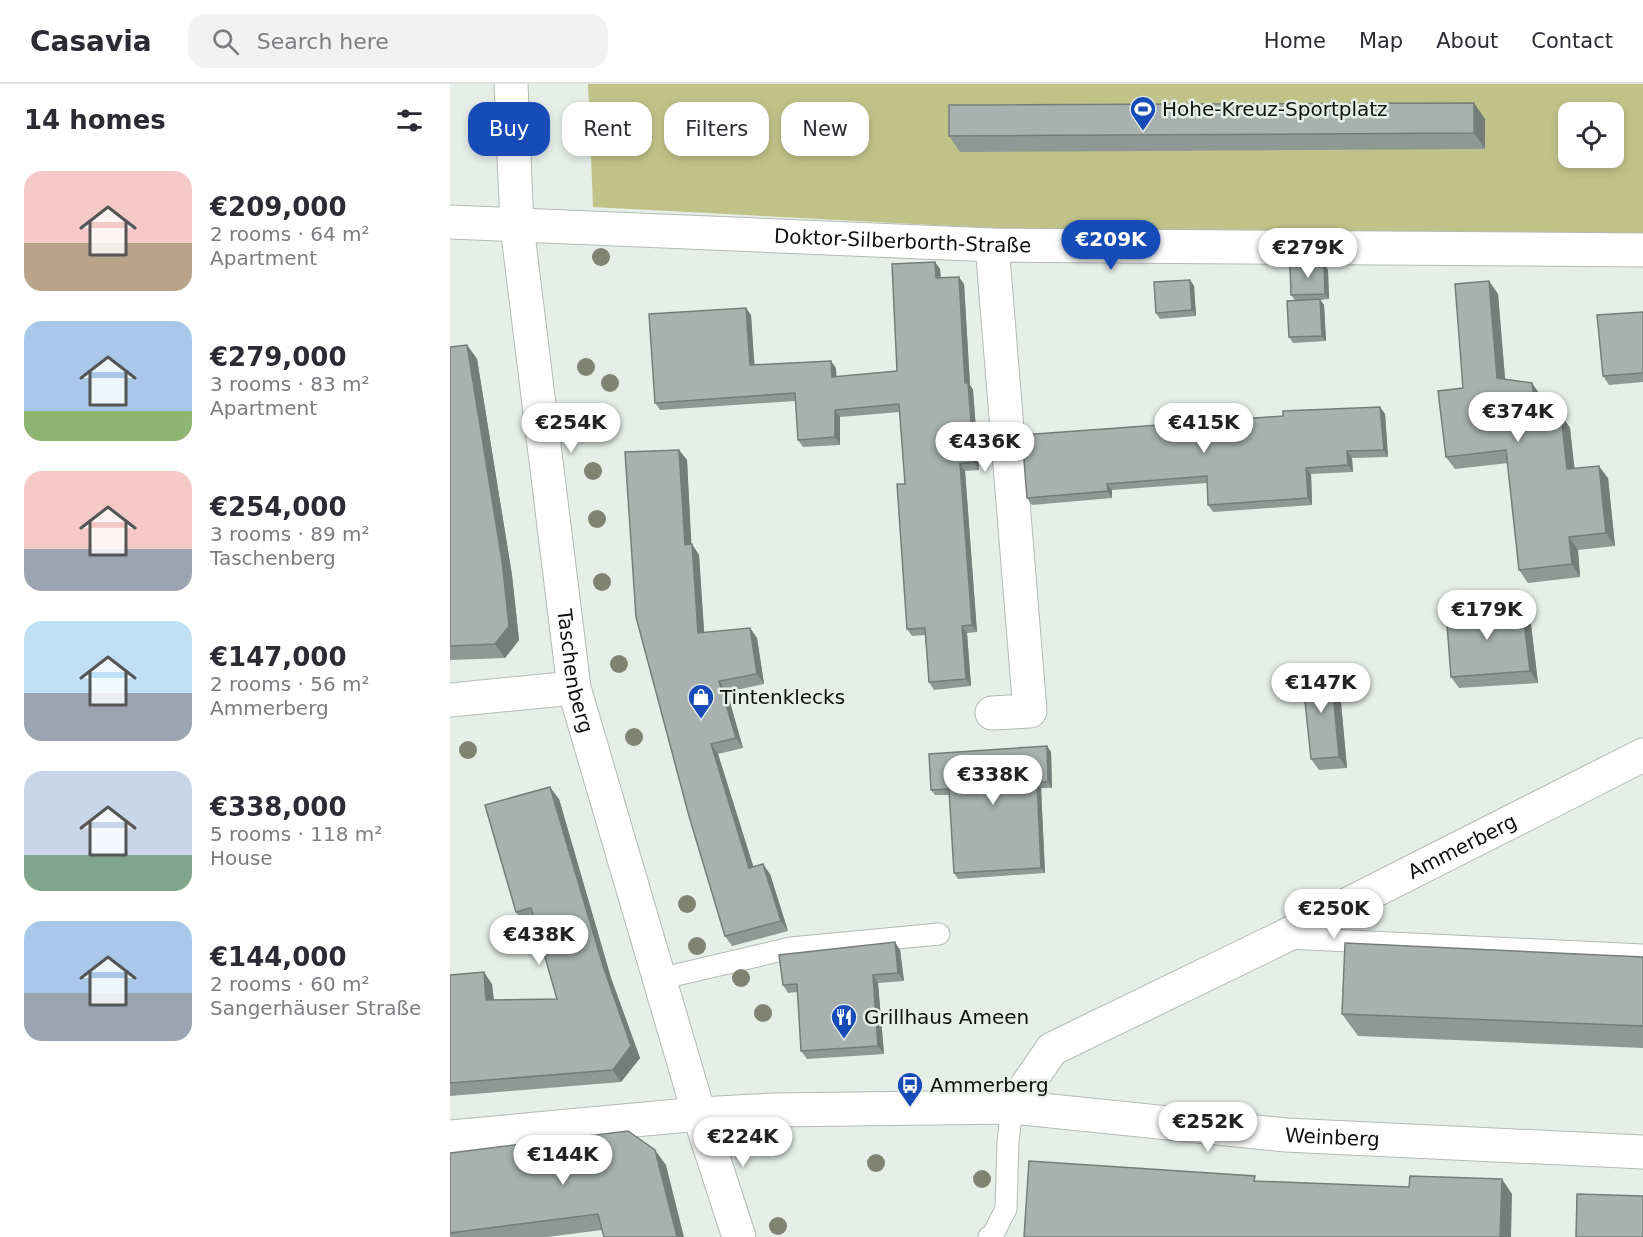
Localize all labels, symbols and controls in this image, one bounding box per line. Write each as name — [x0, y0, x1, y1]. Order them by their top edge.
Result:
search box — [188, 14, 608, 68]
text: Casavia — [30, 25, 152, 58]
icon: search — [209, 25, 242, 58]
text: Search here — [257, 29, 389, 54]
text: Home — [1264, 29, 1326, 53]
text: Map — [1359, 29, 1403, 53]
text: About — [1436, 29, 1498, 53]
text: Contact — [1531, 29, 1613, 53]
sports icon: Hohe-Kreuz-Sportplatz — [1128, 94, 1158, 132]
place label: Hohe-Kreuz-Sportplatz — [1162, 97, 1388, 121]
chip: Buy — [468, 102, 550, 156]
chip: Rent — [562, 102, 652, 156]
chip: Filters — [664, 102, 769, 156]
chip: New — [781, 102, 869, 156]
map controls — [1558, 102, 1624, 168]
button: locate — [1558, 102, 1624, 168]
icon: filters — [393, 104, 426, 137]
text: 14 homes — [24, 105, 166, 135]
text: €209,000 — [210, 192, 347, 222]
icon: home — [72, 195, 144, 267]
pin: €209K — [1069, 220, 1153, 271]
text: 2 rooms · 64 m² — [210, 222, 370, 246]
street label: Doktor-Silberborth-Straße — [773, 224, 1031, 257]
text: €209K — [1075, 227, 1147, 251]
pin: €279K — [1266, 228, 1350, 279]
text: €279K — [1272, 235, 1344, 259]
text: Apartment — [210, 246, 317, 270]
text: €279,000 — [210, 342, 347, 372]
icon: home — [72, 345, 144, 417]
text: 3 rooms · 83 m² — [210, 372, 370, 396]
pin: €374K — [1476, 392, 1560, 443]
text: Apartment — [210, 396, 317, 420]
text: €374K — [1482, 399, 1554, 423]
pin: €254K — [529, 403, 613, 454]
pin: €415K — [1162, 403, 1246, 454]
text: €254K — [535, 410, 607, 434]
text: €415K — [1168, 410, 1240, 434]
pin: €436K — [943, 422, 1027, 473]
text: €436K — [949, 429, 1021, 453]
text: €254,000 — [210, 492, 347, 522]
icon: home — [72, 495, 144, 567]
text: 3 rooms · 89 m² — [210, 522, 370, 546]
text: Taschenberg — [210, 546, 336, 570]
pin: €179K — [1445, 590, 1529, 641]
text: €179K — [1451, 597, 1523, 621]
street label: Taschenberg — [552, 607, 599, 736]
text: €147,000 — [210, 642, 347, 672]
icon: home — [72, 645, 144, 717]
pin: €147K — [1279, 663, 1363, 714]
text: €147K — [1285, 670, 1357, 694]
text: 2 rooms · 56 m² — [210, 672, 370, 696]
shop icon: Tintenklecks — [686, 682, 716, 720]
place label: Tintenklecks — [719, 685, 845, 709]
text: Ammerberg — [210, 696, 329, 720]
pin: €338K — [951, 755, 1035, 806]
text: €338K — [957, 762, 1029, 786]
text: €338,000 — [210, 792, 347, 822]
icon: home — [72, 795, 144, 867]
street label: Ammerberg — [1404, 809, 1521, 884]
text: 5 rooms · 118 m² — [210, 822, 382, 846]
text: House — [210, 846, 273, 870]
pin: €250K — [1292, 889, 1376, 940]
text: €250K — [1298, 896, 1370, 920]
pin: €438K — [497, 915, 581, 966]
text: €438K — [503, 922, 575, 946]
text: €144,000 — [210, 942, 347, 972]
icon: home — [72, 945, 144, 1017]
text: 2 rooms · 60 m² — [210, 972, 370, 996]
text: Sangerhäuser Straße — [210, 996, 421, 1020]
restaurant icon: Grillhaus Ameen — [829, 1002, 859, 1040]
place label: Grillhaus Ameen — [864, 1005, 1029, 1029]
bus stop icon: Ammerberg — [895, 1070, 925, 1108]
place label: Ammerberg — [930, 1073, 1049, 1097]
pin: €252K — [1166, 1102, 1250, 1153]
text: €252K — [1172, 1109, 1244, 1133]
pin: €224K — [701, 1117, 785, 1168]
street label: Weinberg — [1284, 1123, 1380, 1151]
text: €224K — [707, 1124, 779, 1148]
pin: €144K — [521, 1135, 605, 1186]
text: €144K — [527, 1142, 599, 1166]

